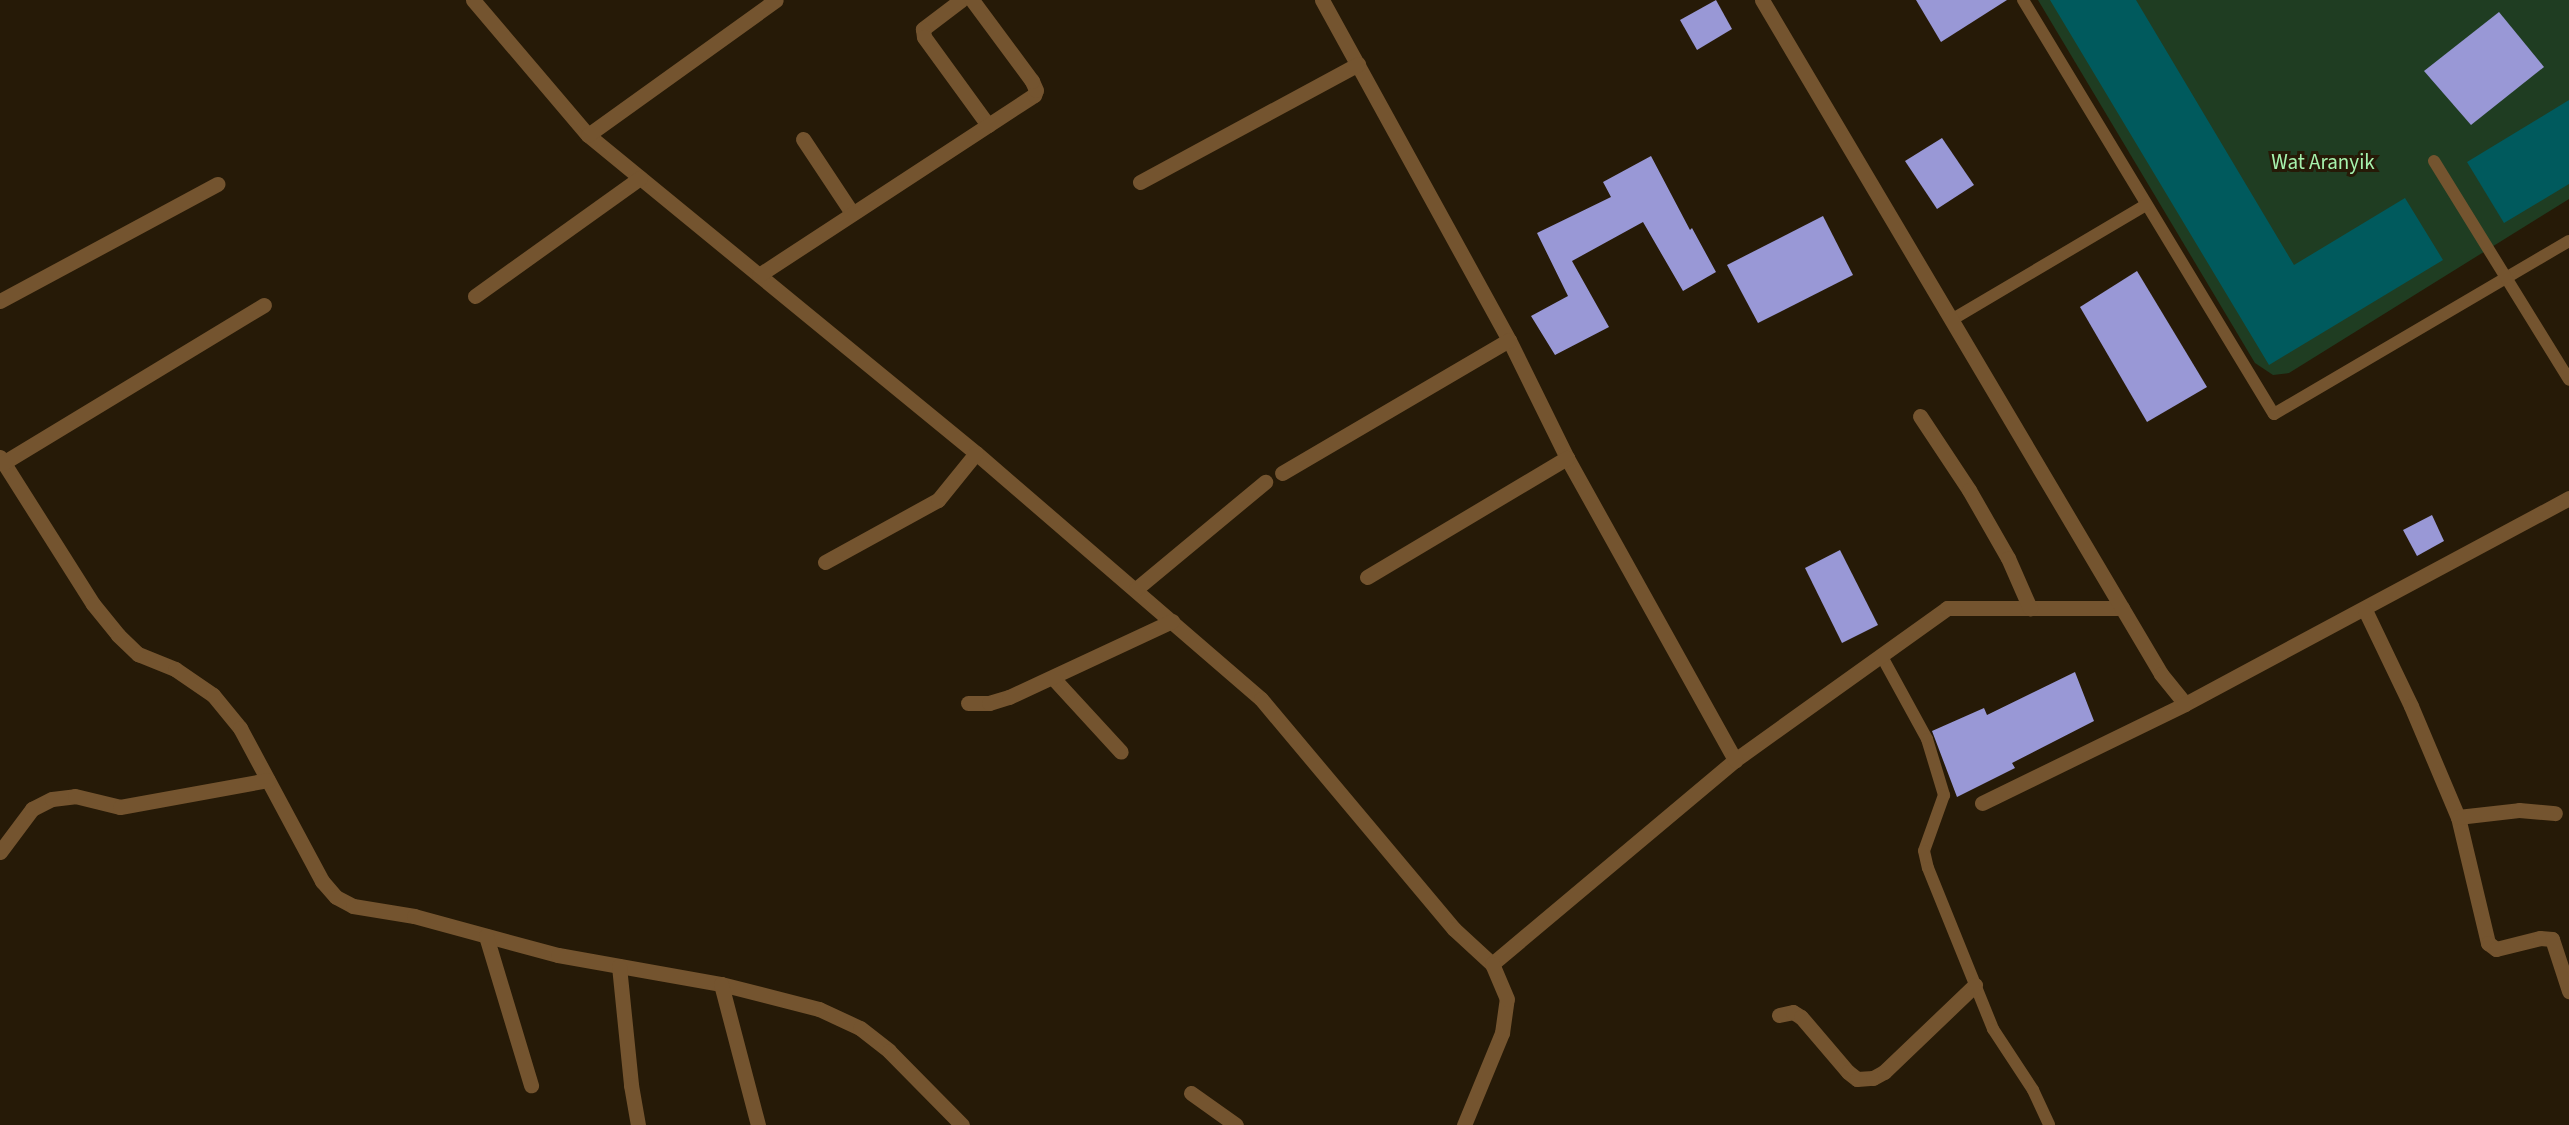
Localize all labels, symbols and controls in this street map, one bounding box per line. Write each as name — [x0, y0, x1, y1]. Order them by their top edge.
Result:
park label: Wat Aranyik — [2271, 149, 2375, 175]

